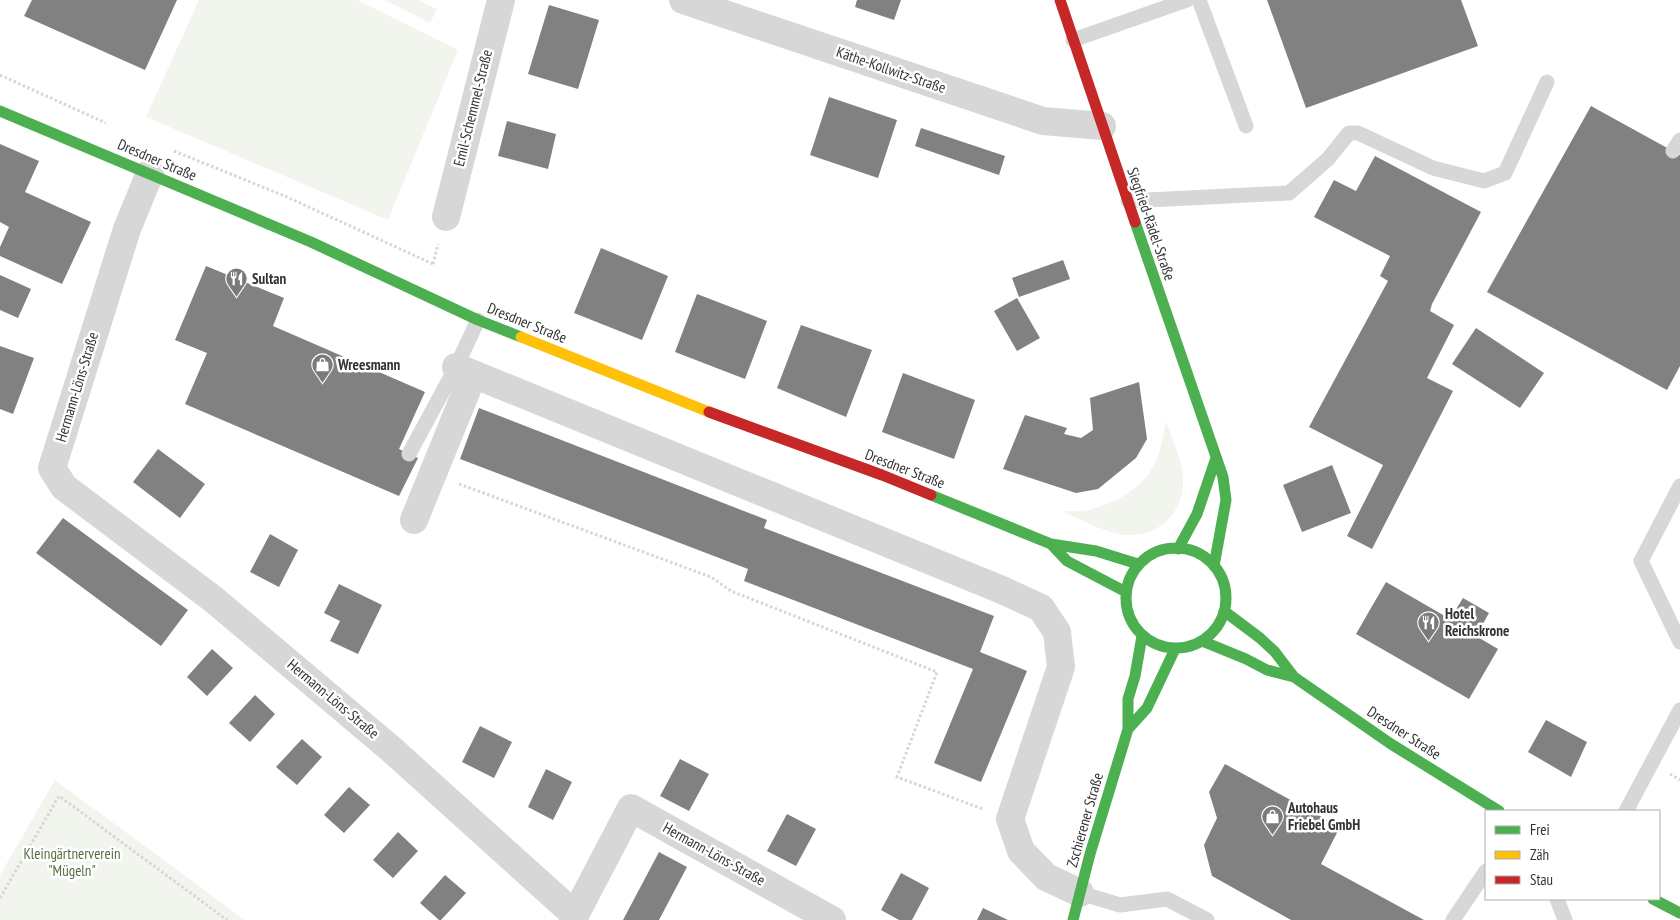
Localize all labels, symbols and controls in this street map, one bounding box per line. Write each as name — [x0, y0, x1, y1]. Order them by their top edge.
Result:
street label: Käthe-Kollwitz-Straße — [834, 42, 948, 97]
street label: Emil-Schemmel-Straße — [449, 48, 496, 168]
street label: Dresdner Straße — [115, 134, 200, 185]
street label: Siegfried-Rädel-Straße — [1123, 165, 1180, 283]
restaurant icon: Sultan — [224, 267, 248, 298]
place label: Sultan — [252, 269, 286, 288]
street label: Dresdner Straße — [485, 298, 570, 347]
street label: Hermann-Löns-Straße — [51, 330, 102, 444]
shop icon: Wreesmann — [310, 353, 334, 384]
place label: Wreesmann — [337, 355, 401, 374]
street label: Dresdner Straße — [863, 445, 948, 492]
place label: Hotel Reichskrone — [1445, 604, 1509, 640]
restaurant icon: Hotel Reichskrone — [1417, 611, 1441, 642]
street label: Hermann-Löns-Straße — [284, 655, 383, 742]
street label: Dresdner Straße — [1364, 702, 1445, 763]
street label: Zschierener Straße — [1062, 770, 1107, 869]
place label: Autohaus Friebel GmbH — [1287, 798, 1360, 834]
shop icon: Autohaus Friebel GmbH — [1260, 805, 1284, 836]
legend — [1485, 810, 1660, 900]
street label: Hermann-Löns-Straße — [660, 818, 769, 889]
text: Frei — [1530, 820, 1550, 839]
park label: Kleingärtnerverein "Mügeln" — [23, 844, 121, 880]
text: Zäh — [1530, 845, 1549, 864]
text: Stau — [1530, 870, 1553, 889]

